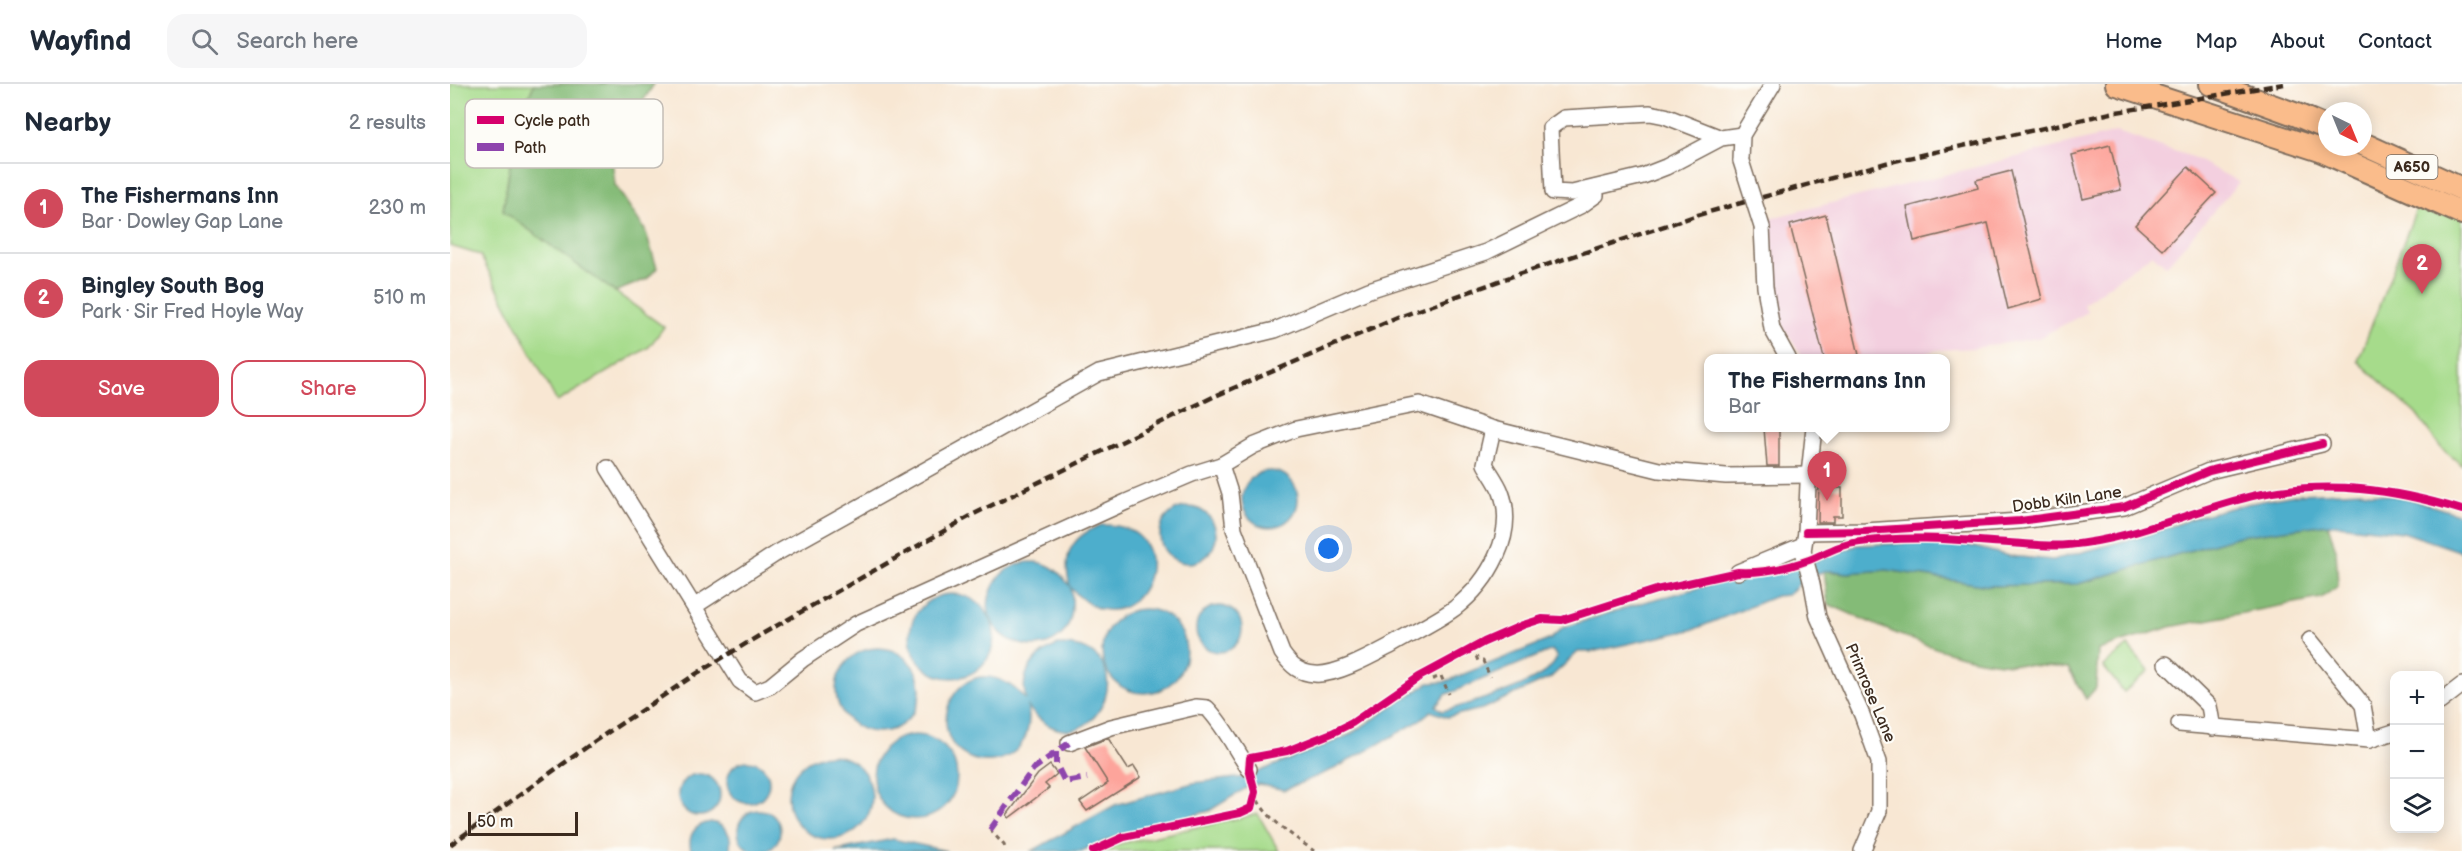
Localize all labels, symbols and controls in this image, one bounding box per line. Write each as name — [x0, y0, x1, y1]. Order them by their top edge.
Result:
search box — [167, 14, 587, 68]
text: Wayfind — [30, 25, 131, 58]
icon: search — [188, 25, 221, 58]
text: Search here — [236, 28, 358, 55]
text: Home — [2105, 29, 2162, 54]
text: Map — [2195, 29, 2237, 54]
text: About — [2270, 29, 2325, 54]
text: Contact — [2358, 29, 2432, 54]
legend — [465, 99, 663, 168]
north arrow — [2318, 102, 2372, 156]
text: Nearby — [24, 108, 111, 139]
text: 2 results — [349, 111, 426, 135]
text: Cycle path — [514, 112, 590, 131]
text: Path — [514, 139, 546, 158]
road number: A650 — [2386, 155, 2438, 179]
text: The Fishermans Inn — [81, 183, 279, 210]
text: 1 — [39, 196, 48, 220]
text: 230 m — [369, 196, 426, 220]
text: Bar · Dowley Gap Lane — [81, 210, 283, 234]
pin: 2 — [2402, 244, 2442, 294]
text: Bingley South Bog — [81, 273, 264, 300]
text: 2 — [38, 286, 49, 310]
text: 510 m — [373, 286, 426, 310]
text: Park · Sir Fred Hoyle Way — [81, 300, 304, 324]
popup — [1704, 354, 1950, 432]
button: Save — [24, 360, 219, 417]
button: Share — [231, 360, 426, 417]
text: The Fishermans Inn — [1728, 368, 1926, 395]
text: Bar — [1728, 395, 1760, 419]
pin: 1 — [1808, 452, 1846, 501]
street label: Dobb Kiln Lane — [2011, 483, 2123, 517]
your location — [1314, 534, 1343, 563]
street label: Primrose Lane — [1841, 641, 1900, 746]
map controls — [2390, 671, 2444, 833]
button: + — [2390, 671, 2444, 725]
button: − — [2390, 725, 2444, 779]
button: layers — [2390, 779, 2444, 833]
scale bar — [468, 809, 578, 836]
text: 50 m — [477, 813, 513, 832]

